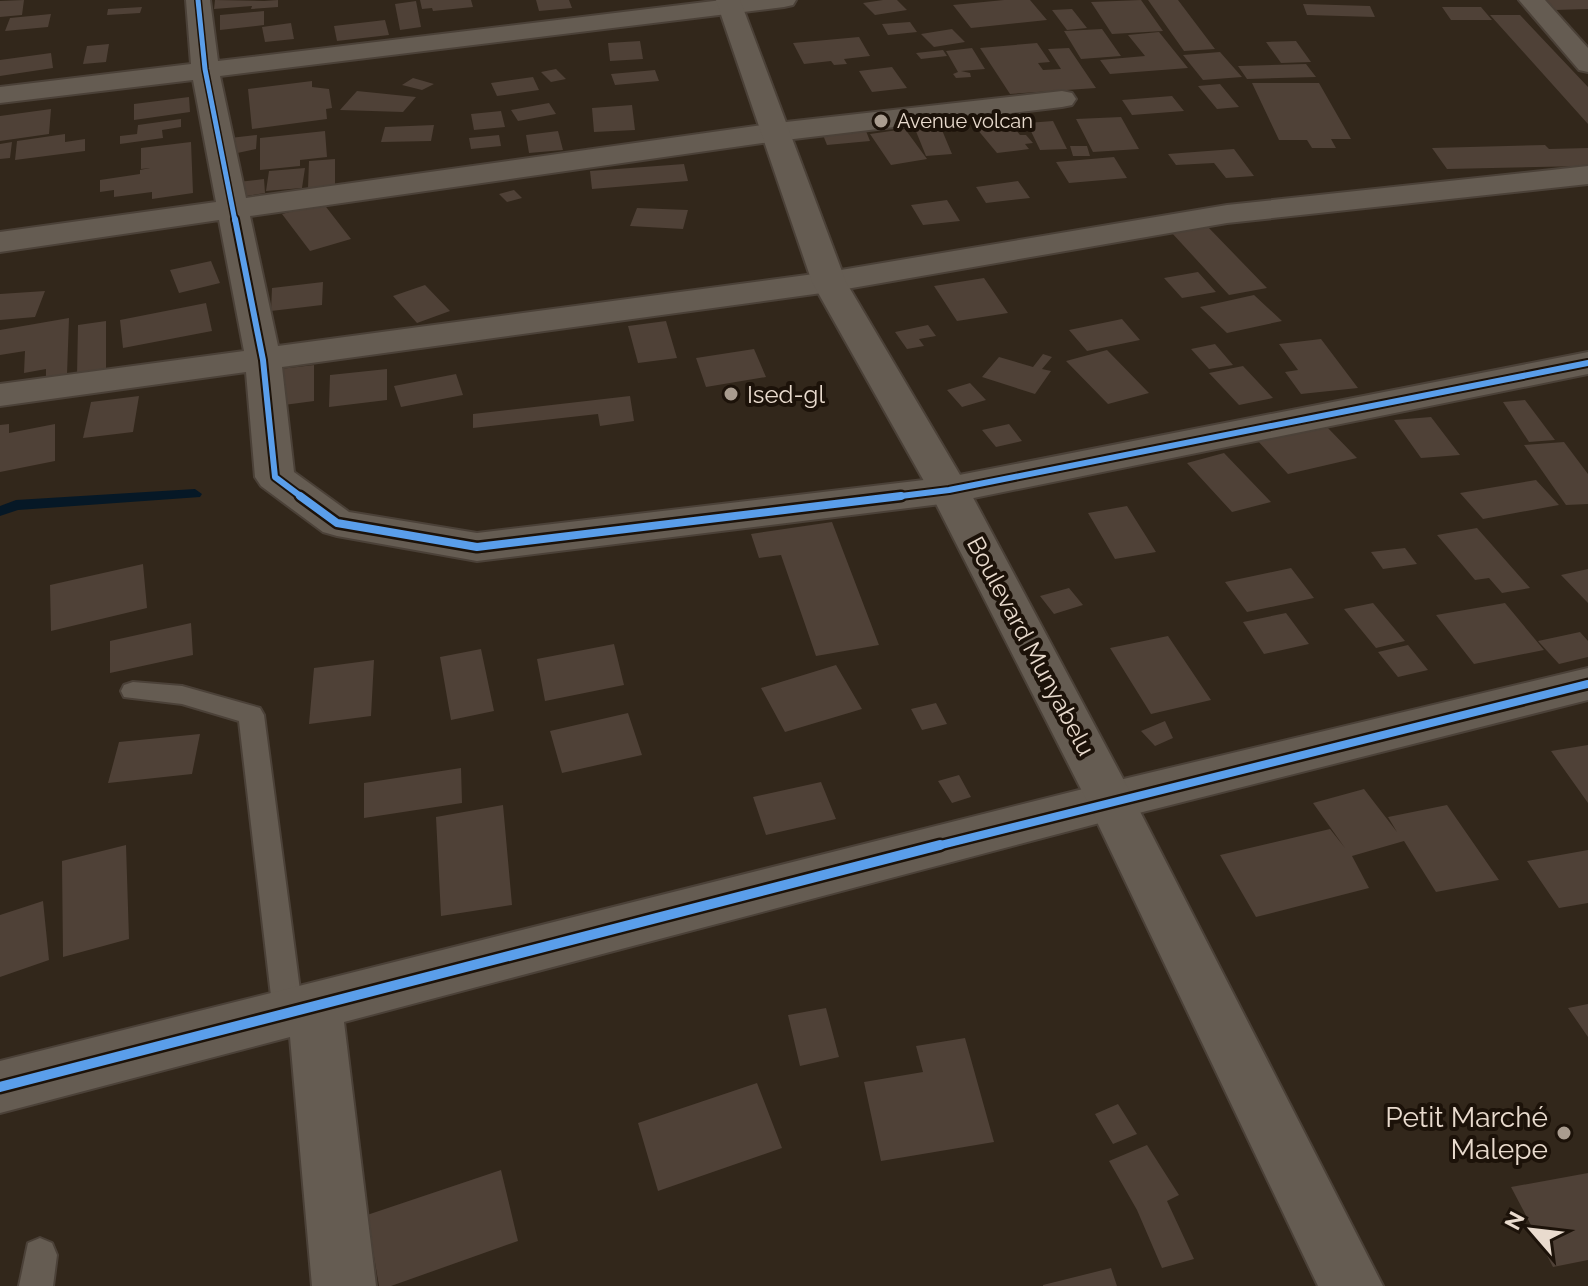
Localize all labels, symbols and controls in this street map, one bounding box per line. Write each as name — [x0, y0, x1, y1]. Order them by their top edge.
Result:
place label: Avenue volcan — [897, 109, 1033, 133]
marker: Avenue volcan — [872, 112, 890, 130]
place label: Ised-gl — [747, 380, 825, 409]
marker: Ised-gl — [722, 385, 740, 403]
street label: Boulevard Munyabelu — [961, 531, 1101, 761]
place label: Petit Marché Malepe — [1385, 1101, 1548, 1166]
marker: Petit Marché Malepe — [1555, 1124, 1573, 1142]
north arrow — [1492, 1190, 1572, 1270]
text: N — [1499, 1207, 1530, 1234]

